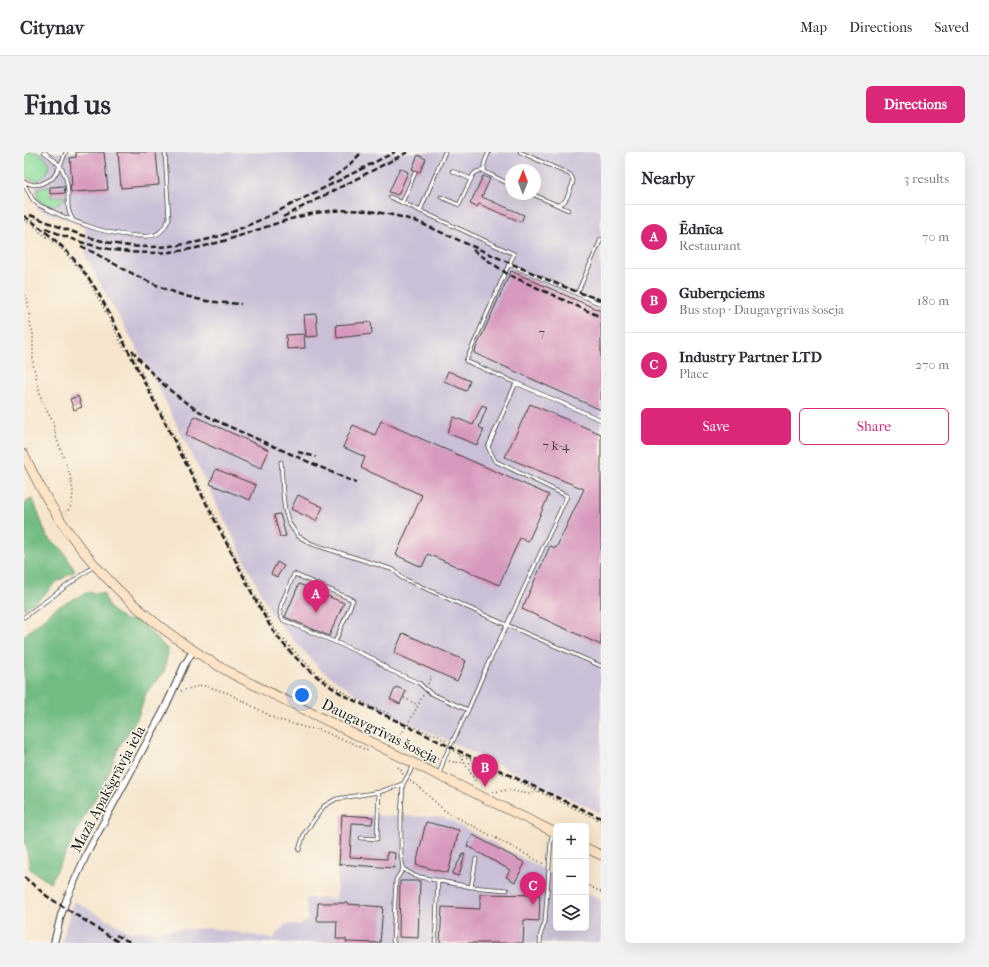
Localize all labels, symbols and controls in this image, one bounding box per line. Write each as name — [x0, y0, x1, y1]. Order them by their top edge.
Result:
text: Citynav — [20, 17, 84, 39]
text: Map — [800, 19, 827, 36]
text: Directions — [849, 19, 912, 36]
text: Saved — [934, 19, 969, 36]
button: Directions — [866, 86, 965, 123]
text: Find us — [24, 88, 111, 121]
north arrow — [505, 164, 541, 200]
text: Nearby — [641, 168, 695, 188]
text: 3 results — [904, 171, 949, 186]
text: Ēdnīca — [679, 220, 723, 238]
text: A — [650, 229, 658, 244]
text: 70 m — [922, 229, 949, 244]
text: Restaurant — [679, 238, 741, 253]
text: Guberņciems — [679, 284, 765, 302]
text: B — [650, 293, 658, 308]
text: 180 m — [917, 293, 949, 308]
text: Bus stop · Daugavgrīvas šoseja — [679, 302, 844, 317]
house number: 7 — [539, 325, 545, 340]
text: Industry Partner LTD — [679, 348, 822, 366]
text: C — [650, 357, 658, 372]
text: 270 m — [915, 357, 949, 372]
text: Place — [679, 366, 709, 381]
button: Save — [641, 408, 791, 445]
button: Share — [799, 408, 949, 445]
house number: 7 k-4 — [543, 438, 570, 453]
pin: A — [303, 580, 329, 613]
your location — [292, 685, 312, 705]
street label: Daugavgrīvas šoseja — [319, 695, 442, 767]
street label: Mazā Apakšgrāvja iela — [67, 722, 150, 855]
pin: B — [472, 754, 498, 787]
map controls — [553, 823, 589, 931]
button: + — [553, 823, 589, 859]
button: − — [553, 859, 589, 895]
pin: C — [520, 872, 546, 905]
button: layers — [553, 895, 589, 931]

